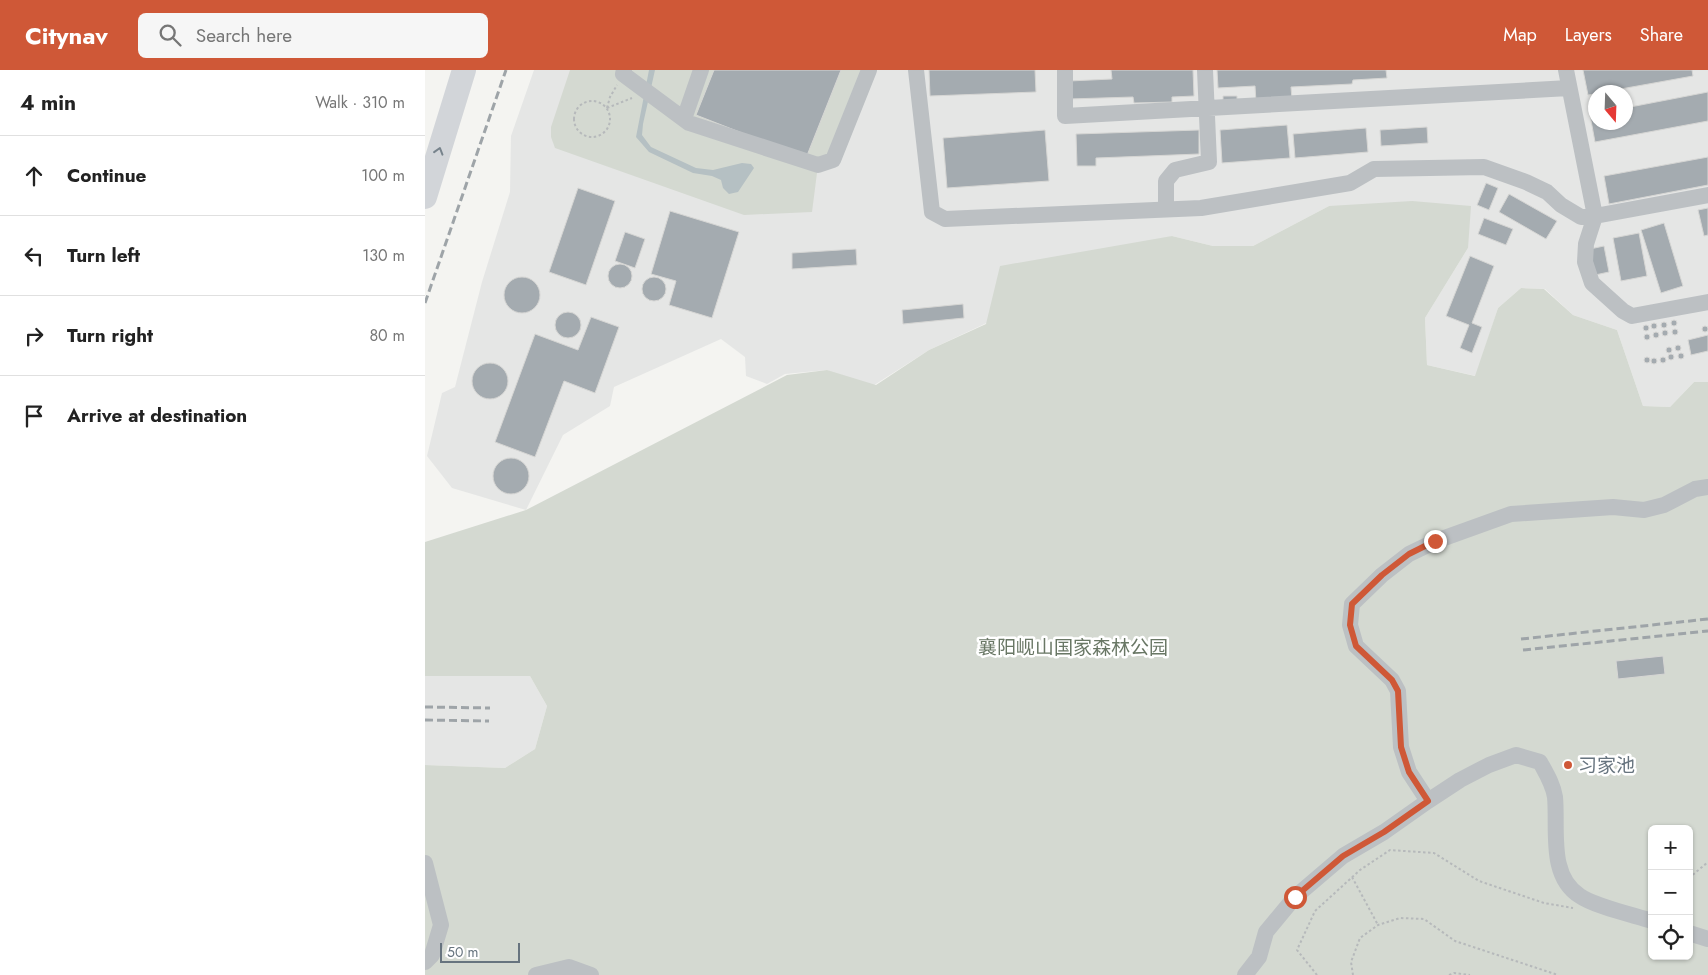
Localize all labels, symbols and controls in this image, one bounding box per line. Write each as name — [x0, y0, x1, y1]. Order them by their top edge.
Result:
search box — [138, 13, 488, 58]
text: Citynav — [25, 18, 108, 53]
icon: search — [156, 21, 184, 49]
text: Search here — [196, 22, 292, 49]
text: Map — [1503, 22, 1537, 48]
text: Layers — [1565, 22, 1612, 48]
text: Share — [1640, 22, 1683, 48]
north arrow — [1588, 85, 1633, 130]
text: 4 min — [20, 88, 76, 118]
text: Walk · 310 m — [315, 91, 405, 114]
one-way arrow — [434, 147, 444, 155]
icon: ahead — [20, 162, 48, 190]
text: Continue — [67, 162, 146, 189]
text: 100 m — [361, 164, 405, 187]
icon: left — [20, 242, 48, 270]
text: Turn left — [67, 242, 140, 269]
text: 130 m — [362, 244, 405, 267]
icon: right — [20, 322, 48, 350]
text: Turn right — [67, 322, 153, 349]
text: 80 m — [369, 324, 405, 347]
icon: arrive — [20, 402, 48, 430]
text: Arrive at destination — [67, 402, 247, 429]
route end — [1424, 530, 1447, 553]
park label: 襄阳岘山国家森林公园 — [978, 634, 1168, 661]
place label: 习家池 — [1578, 752, 1635, 779]
marker: 习家池 — [1562, 759, 1574, 771]
map controls — [1648, 825, 1693, 960]
button: + — [1648, 825, 1693, 870]
button: − — [1648, 870, 1693, 915]
route start — [1284, 886, 1307, 909]
button: locate — [1648, 915, 1693, 960]
scale bar — [440, 940, 520, 963]
text: 50 m — [447, 942, 478, 962]

